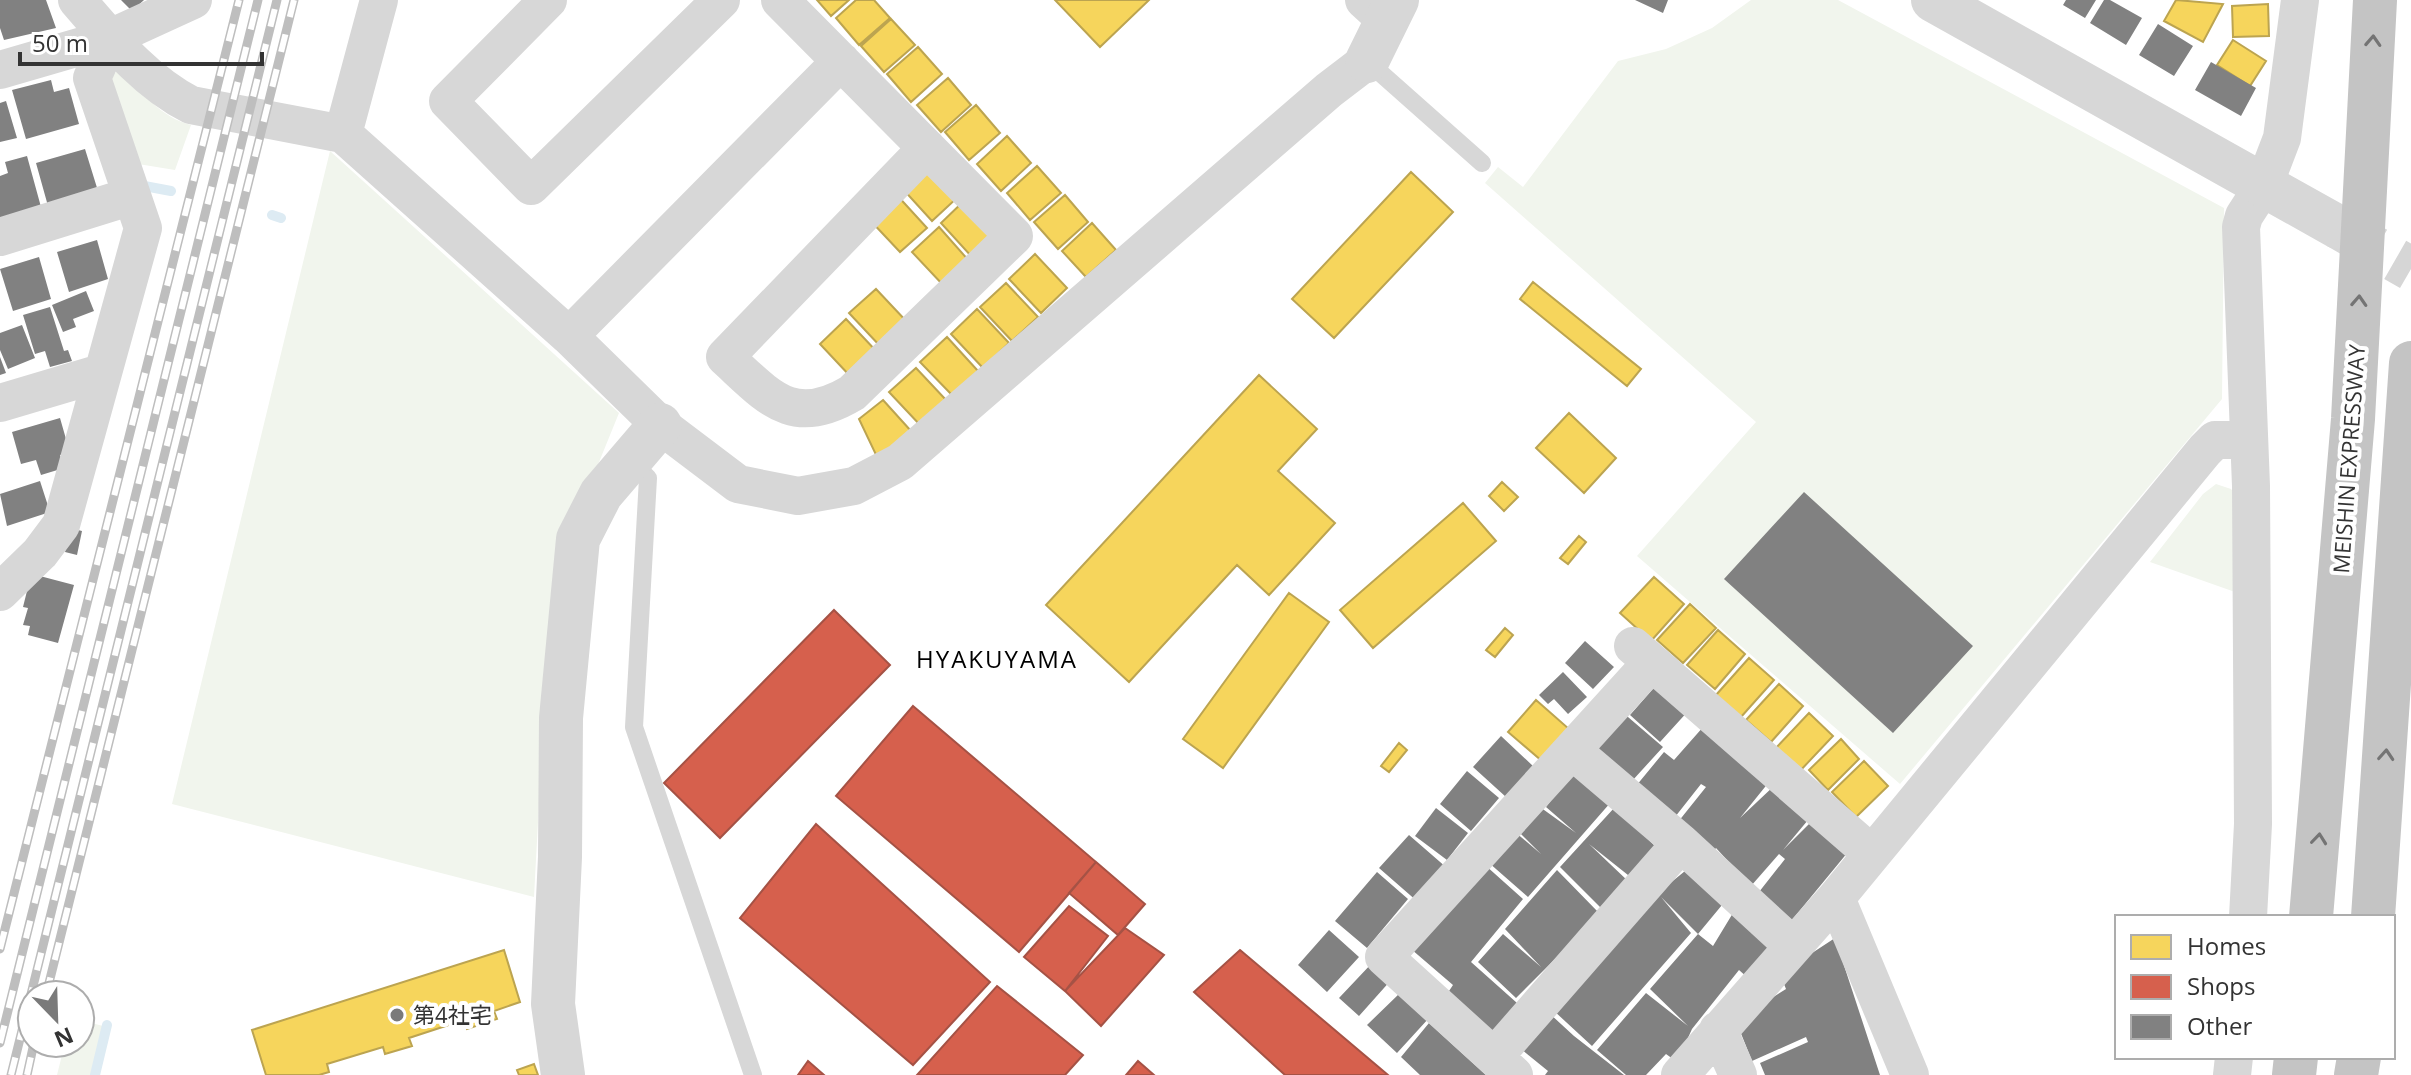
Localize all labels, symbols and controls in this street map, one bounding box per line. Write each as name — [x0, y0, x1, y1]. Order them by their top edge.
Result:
scale bar — [20, 16, 262, 66]
text: 50 m — [32, 26, 88, 59]
one-way arrow — [2364, 34, 2381, 47]
one-way arrow — [2350, 294, 2367, 307]
street label: MEISHIN EXPRESSWAY — [2325, 343, 2371, 574]
district label: HYAKUYAMA — [916, 642, 1078, 675]
one-way arrow — [2377, 749, 2394, 762]
one-way arrow — [2311, 833, 2328, 846]
legend — [2115, 915, 2395, 1059]
text: Homes — [2187, 929, 2266, 962]
text: Shops — [2187, 969, 2255, 1002]
north arrow — [16, 979, 96, 1059]
place label: 第4社宅 — [413, 999, 492, 1029]
marker: 第4社宅 — [388, 1006, 406, 1024]
text: Other — [2187, 1009, 2252, 1042]
text: N — [50, 1021, 78, 1056]

